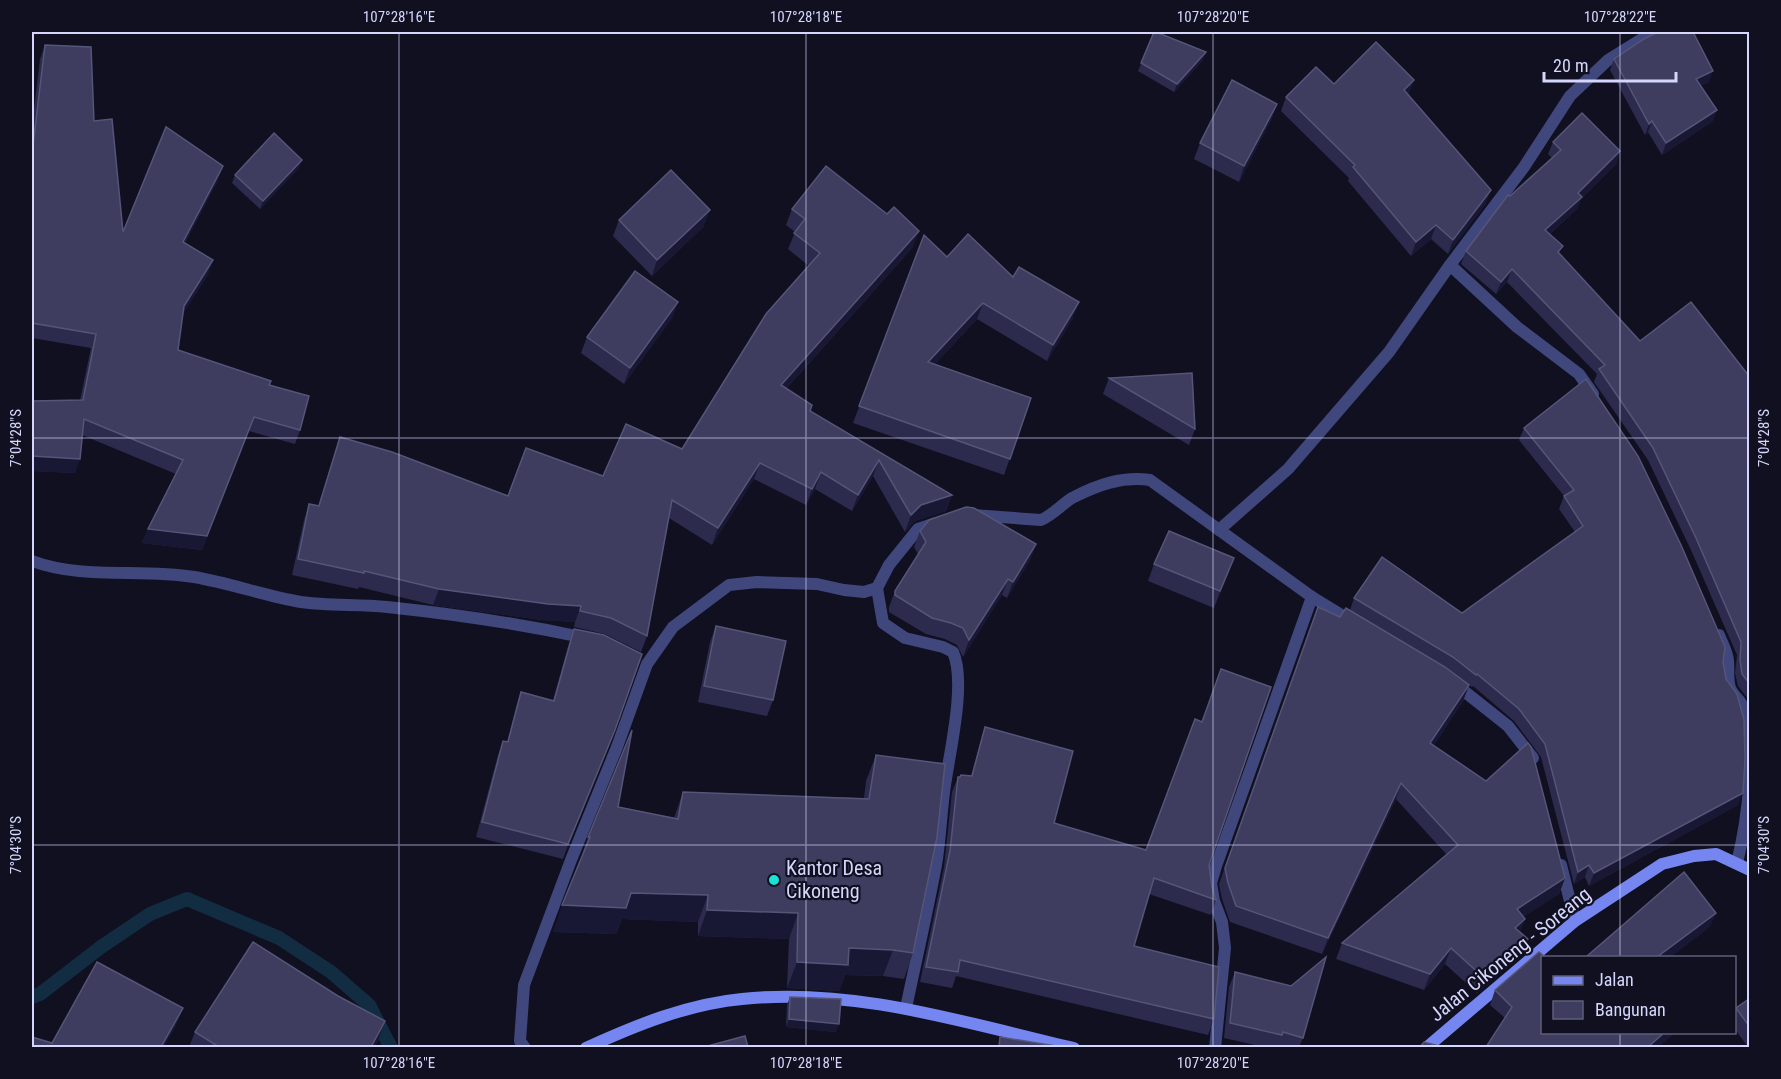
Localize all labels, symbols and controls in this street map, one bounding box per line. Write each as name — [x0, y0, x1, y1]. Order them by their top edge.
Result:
text: 107°28'16"E — [363, 8, 435, 26]
text: 107°28'18"E — [770, 8, 842, 26]
text: 107°28'20"E — [1177, 8, 1249, 26]
text: 107°28'22"E — [1584, 8, 1656, 26]
scale bar — [1544, 45, 1676, 83]
text: 20 m — [1553, 55, 1588, 76]
text: 7°04'28"S — [7, 409, 25, 467]
text: 7°04'28"S — [1755, 409, 1773, 467]
text: 7°04'30"S — [7, 816, 25, 874]
text: 7°04'30"S — [1755, 816, 1773, 874]
place label: Kantor Desa Cikoneng — [786, 856, 882, 903]
marker: Kantor Desa Cikoneng — [767, 873, 781, 887]
street label: Jalan Cikoneng - Soreang — [1425, 882, 1595, 1026]
legend — [1541, 956, 1736, 1034]
text: Jalan — [1595, 969, 1634, 990]
text: Bangunan — [1595, 999, 1666, 1020]
text: 107°28'16"E — [363, 1054, 435, 1072]
text: 107°28'18"E — [770, 1054, 842, 1072]
text: 107°28'20"E — [1177, 1054, 1249, 1072]

